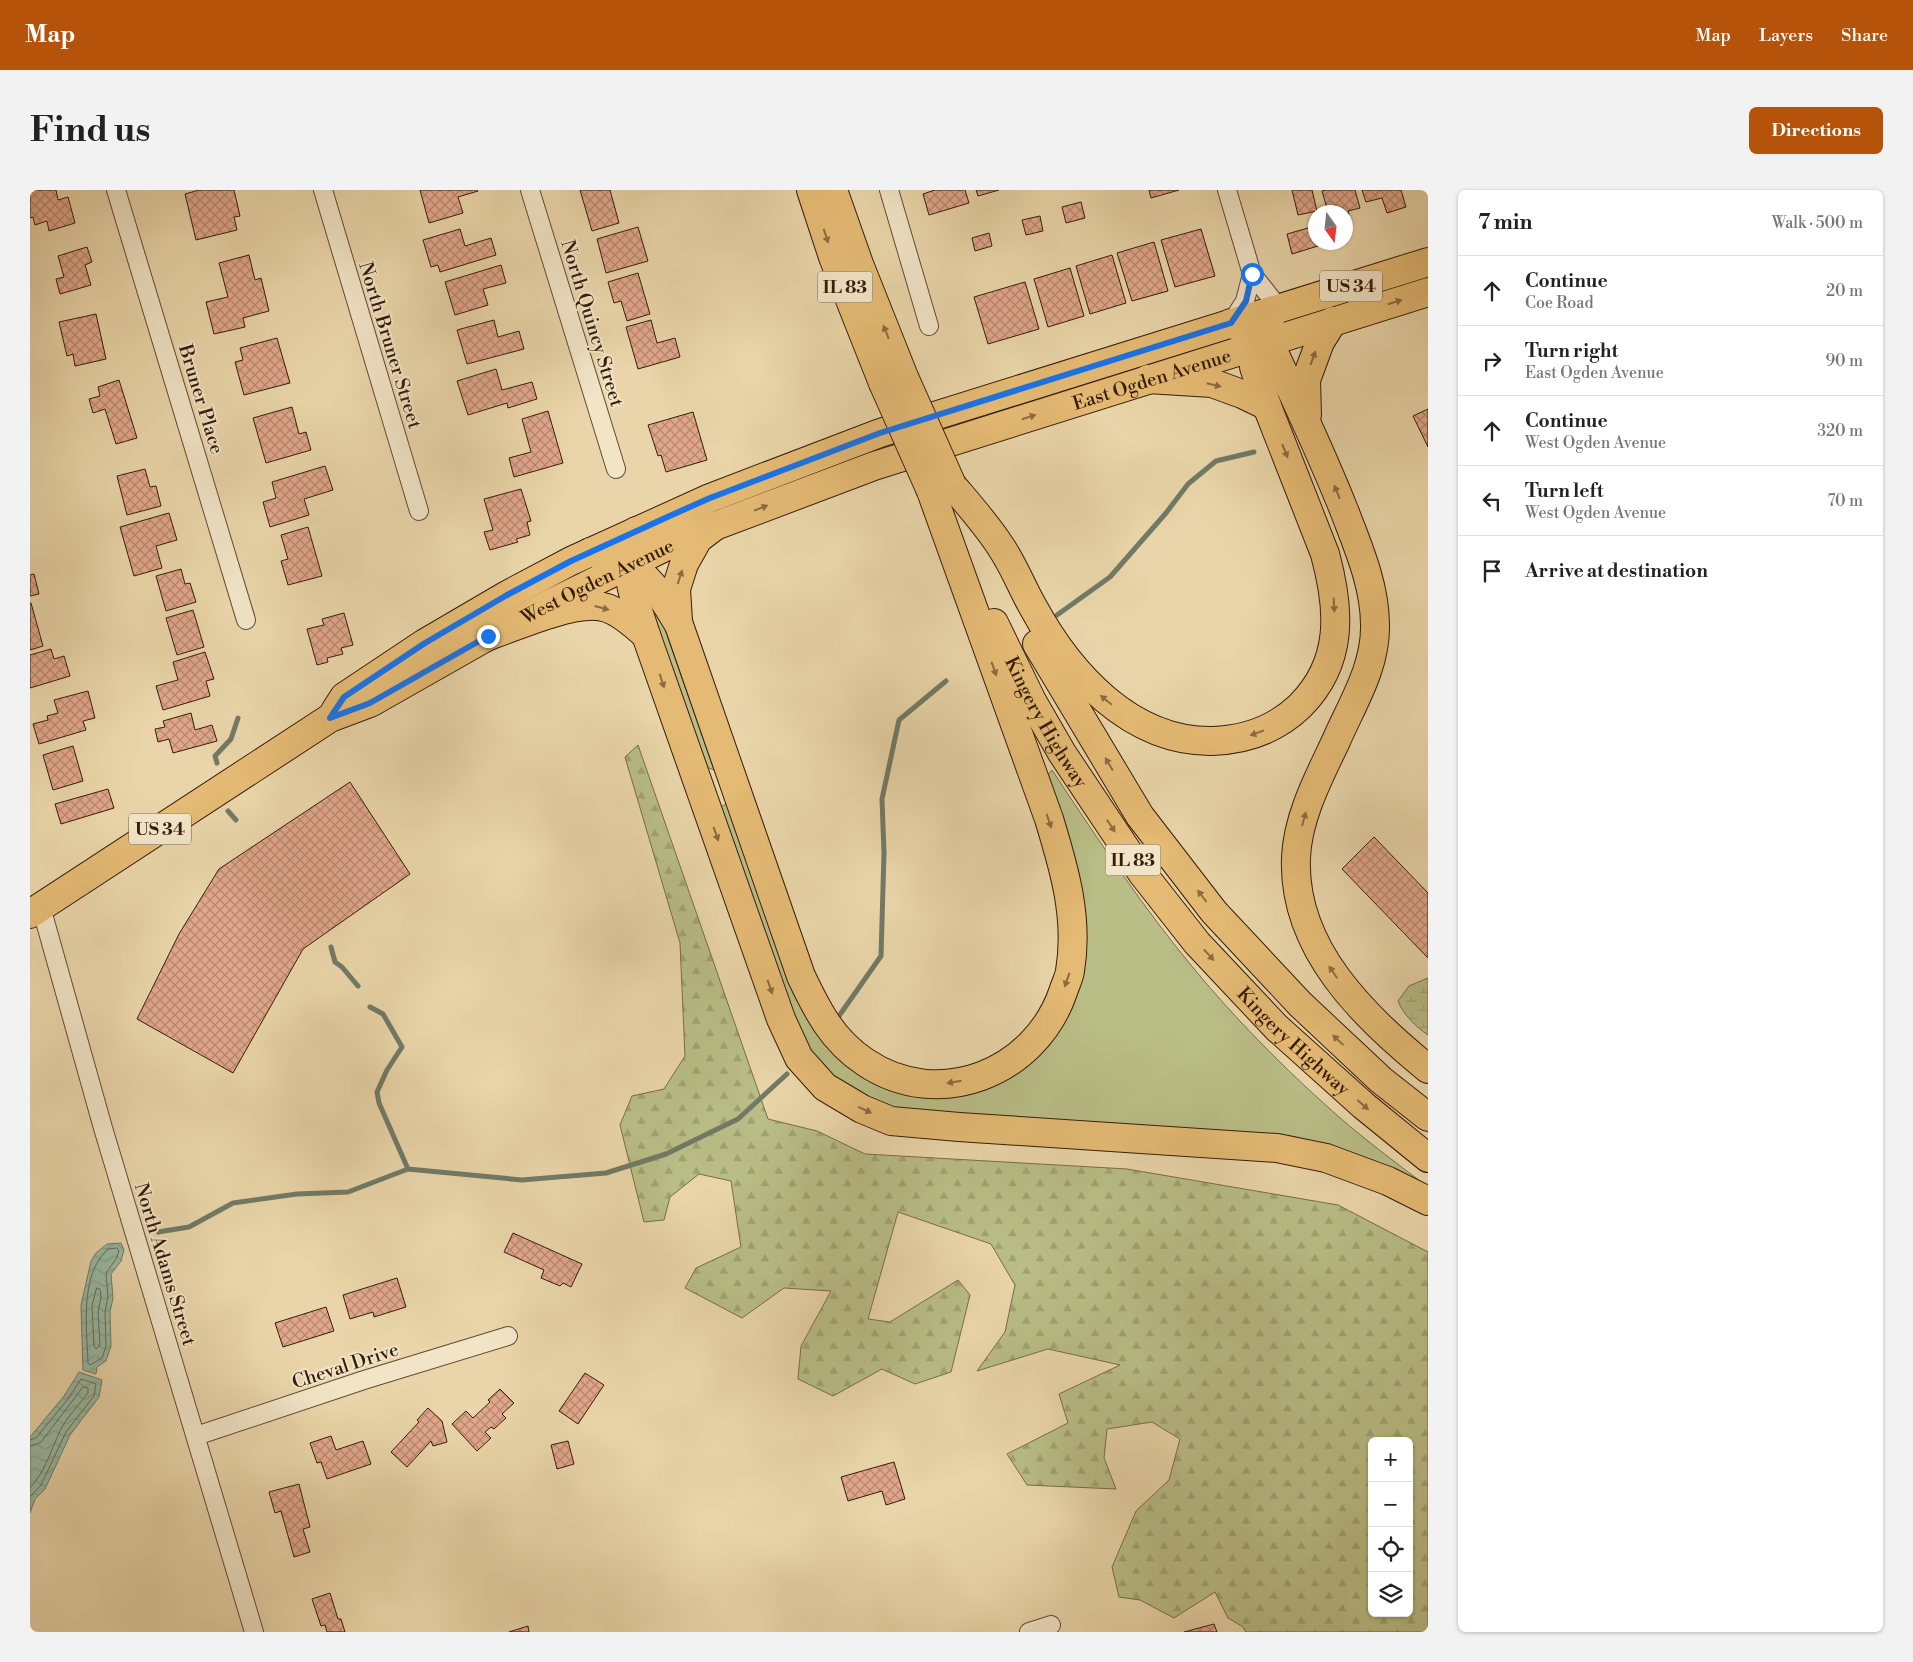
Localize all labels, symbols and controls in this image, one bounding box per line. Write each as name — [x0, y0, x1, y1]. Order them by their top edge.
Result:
text: Map — [25, 20, 75, 50]
text: Map — [1696, 24, 1731, 47]
text: Layers — [1759, 24, 1813, 47]
text: Share — [1841, 24, 1888, 47]
button: Directions — [1749, 107, 1883, 154]
text: Find us — [30, 109, 150, 152]
north arrow — [1308, 205, 1353, 250]
text: 7 min — [1478, 210, 1532, 236]
text: Walk · 500 m — [1772, 213, 1863, 233]
one-way arrow — [823, 229, 830, 244]
street label: North Quincy Street — [555, 237, 629, 410]
street label: North Bruner Street — [353, 259, 427, 432]
route start — [1241, 263, 1264, 286]
text: Continue — [1525, 269, 1608, 293]
road number: US 34 — [1320, 270, 1382, 302]
road number: IL 83 — [818, 271, 872, 302]
icon: ahead — [1478, 277, 1506, 305]
text: 20 m — [1826, 281, 1863, 301]
text: Coe Road — [1525, 293, 1593, 313]
one-way arrow — [1387, 297, 1402, 305]
one-way arrow — [881, 325, 889, 339]
text: Turn right — [1525, 339, 1618, 363]
street label: Bruner Place — [173, 341, 229, 457]
street label: East Ogden Avenue — [1070, 344, 1234, 416]
icon: right — [1478, 347, 1506, 375]
one-way arrow — [1310, 351, 1317, 366]
text: 90 m — [1825, 351, 1863, 371]
text: East Ogden Avenue — [1525, 363, 1664, 383]
one-way arrow — [1206, 381, 1221, 389]
text: Continue — [1525, 409, 1608, 433]
one-way arrow — [1021, 412, 1036, 420]
icon: ahead — [1478, 417, 1506, 445]
text: 320 m — [1817, 421, 1863, 441]
text: West Ogden Avenue — [1525, 433, 1666, 453]
one-way arrow — [1281, 444, 1289, 459]
text: Turn left — [1525, 479, 1604, 503]
one-way arrow — [1332, 485, 1340, 499]
icon: left — [1478, 487, 1506, 515]
text: 70 m — [1827, 491, 1863, 511]
text: West Ogden Avenue — [1525, 503, 1666, 523]
one-way arrow — [754, 504, 768, 512]
street label: West Ogden Avenue — [516, 534, 677, 630]
icon: arrive — [1478, 557, 1506, 585]
text: Arrive at destination — [1525, 559, 1708, 583]
one-way arrow — [676, 569, 684, 584]
one-way arrow — [1331, 597, 1339, 613]
one-way arrow — [594, 604, 609, 612]
route end — [477, 625, 500, 648]
street label: Kingery Highway — [999, 653, 1093, 793]
one-way arrow — [991, 661, 998, 676]
one-way arrow — [659, 673, 666, 688]
one-way arrow — [1100, 694, 1113, 705]
one-way arrow — [1249, 729, 1264, 737]
one-way arrow — [1104, 757, 1113, 770]
one-way arrow — [1300, 811, 1308, 826]
road number: US 34 — [129, 814, 191, 844]
one-way arrow — [1046, 814, 1054, 829]
one-way arrow — [1106, 819, 1116, 833]
one-way arrow — [712, 827, 720, 842]
road number: IL 83 — [1106, 844, 1160, 876]
one-way arrow — [1197, 889, 1207, 903]
one-way arrow — [1203, 949, 1215, 961]
one-way arrow — [1328, 965, 1338, 979]
one-way arrow — [1063, 973, 1070, 988]
one-way arrow — [766, 980, 774, 995]
street label: Kingery Highway — [1232, 982, 1356, 1102]
one-way arrow — [1332, 1034, 1344, 1046]
one-way arrow — [946, 1079, 962, 1087]
one-way arrow — [1357, 1099, 1369, 1110]
one-way arrow — [858, 1106, 873, 1115]
street label: North Adams Street — [129, 1180, 201, 1349]
street label: Cheval Drive — [289, 1337, 402, 1394]
map controls — [1368, 1437, 1413, 1617]
button: + — [1368, 1437, 1413, 1482]
button: − — [1368, 1482, 1413, 1527]
button: locate — [1368, 1527, 1413, 1572]
button: layers — [1368, 1572, 1413, 1617]

